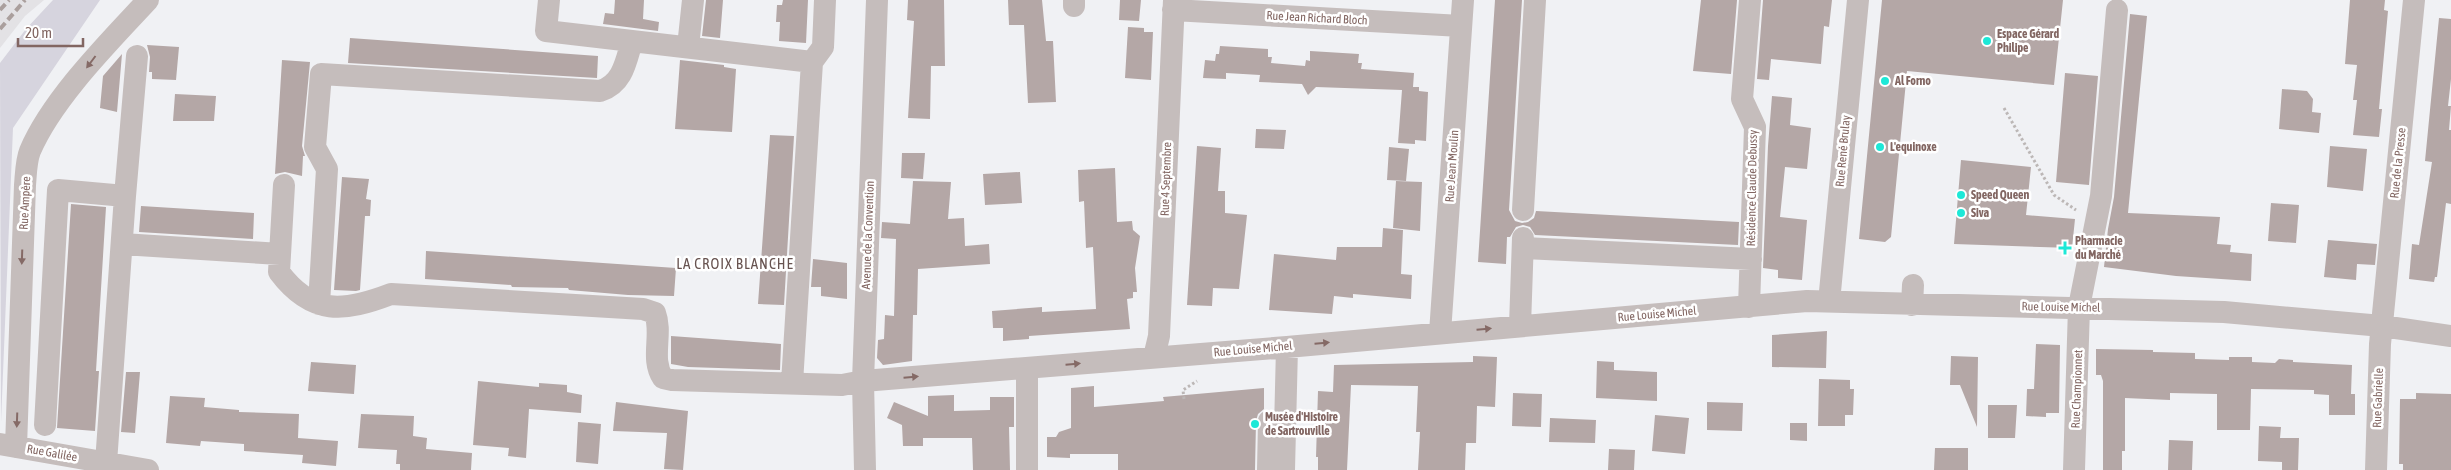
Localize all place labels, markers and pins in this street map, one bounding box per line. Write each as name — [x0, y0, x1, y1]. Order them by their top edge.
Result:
place label: Espace Gérard Philipe — [1997, 27, 2059, 55]
marker: Espace Gérard Philipe — [1981, 35, 1993, 47]
place label: Al Forno — [1894, 74, 1931, 88]
marker: Al Forno — [1879, 75, 1891, 87]
place label: L'equinoxe — [1890, 140, 1937, 154]
marker: L'equinoxe — [1874, 141, 1886, 153]
place label: Speed Queen — [1971, 188, 2029, 202]
marker: Speed Queen — [1955, 189, 1967, 201]
place label: Siva — [1971, 206, 1990, 220]
marker: Siva — [1955, 207, 1967, 219]
place label: Pharmacie du Marché — [2075, 234, 2123, 262]
marker: Pharmacie du Marché — [2059, 242, 2071, 254]
place label: Musée d'Histoire de Sartrouville — [1265, 410, 1338, 438]
marker: Musée d'Histoire de Sartrouville — [1249, 418, 1261, 430]

